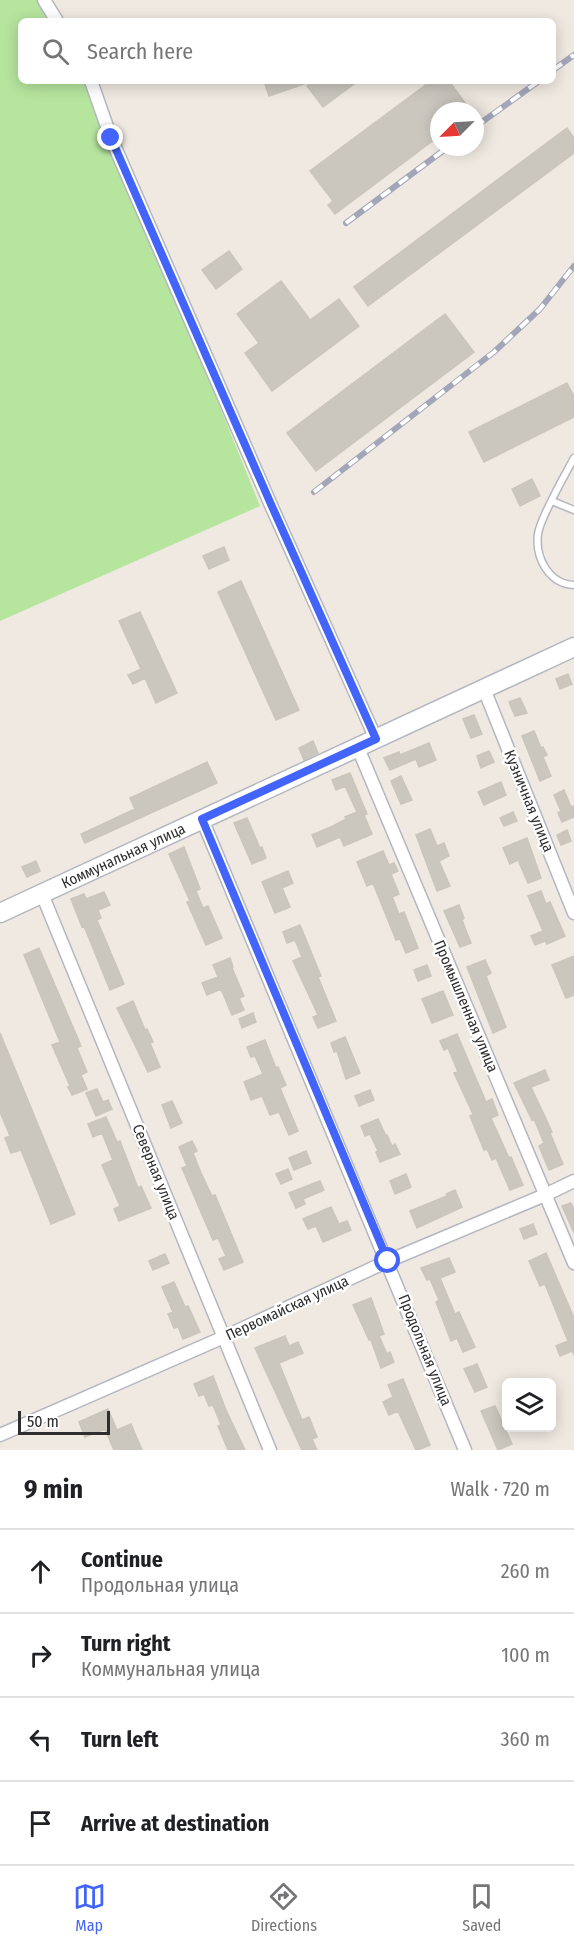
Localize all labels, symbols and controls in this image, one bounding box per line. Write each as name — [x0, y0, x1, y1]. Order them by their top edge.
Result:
search box — [18, 18, 556, 84]
icon: search — [39, 35, 72, 68]
text: Search here — [87, 38, 193, 65]
north arrow — [430, 102, 484, 156]
route end — [97, 124, 123, 150]
street label: Кузничная улица — [500, 747, 558, 855]
street label: Коммунальная улица — [59, 819, 188, 892]
street label: Промышленная улица — [430, 937, 502, 1075]
street label: Северная улица — [129, 1122, 183, 1222]
route start — [374, 1247, 400, 1273]
street label: Первомайская улица — [223, 1272, 351, 1344]
street label: Продольная улица — [394, 1292, 456, 1408]
map controls — [502, 1378, 556, 1432]
button: layers — [502, 1378, 556, 1432]
scale bar — [18, 1408, 110, 1436]
text: 50 m — [27, 1412, 59, 1431]
text: 9 min — [24, 1474, 83, 1505]
text: Walk · 720 m — [451, 1477, 550, 1501]
text: Continue — [81, 1546, 163, 1573]
icon: ahead — [24, 1555, 57, 1588]
text: 260 m — [501, 1559, 550, 1583]
text: Продольная улица — [81, 1573, 239, 1597]
text: Turn right — [81, 1630, 170, 1657]
icon: right — [24, 1639, 57, 1672]
text: 100 m — [501, 1643, 550, 1667]
text: Коммунальная улица — [81, 1657, 260, 1681]
icon: left — [24, 1723, 57, 1756]
text: Turn left — [81, 1726, 159, 1753]
text: 360 m — [501, 1727, 550, 1751]
icon: arrive — [24, 1807, 57, 1840]
text: Arrive at destination — [81, 1810, 269, 1837]
tab: Map — [73, 1880, 106, 1935]
tab: Directions — [251, 1880, 317, 1935]
tab: Saved — [462, 1880, 501, 1935]

